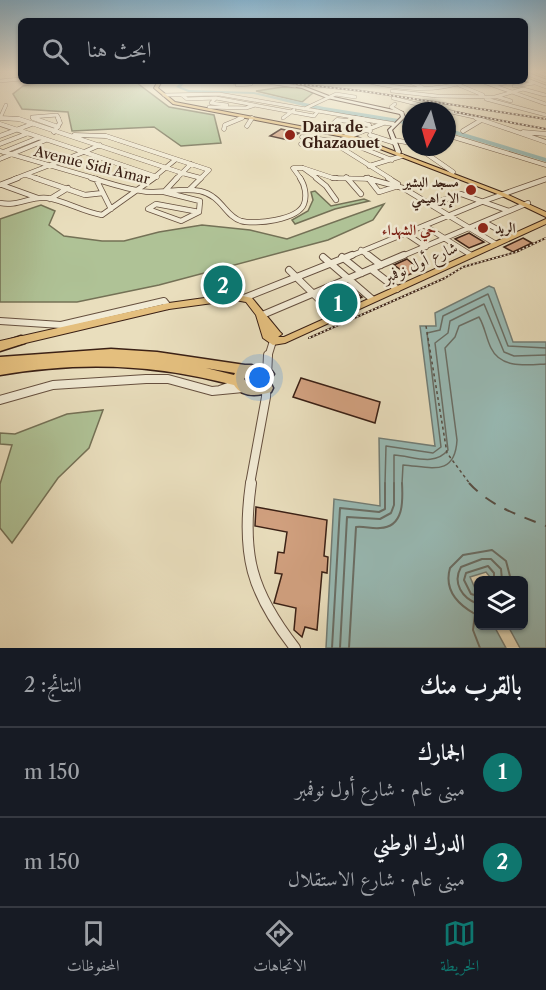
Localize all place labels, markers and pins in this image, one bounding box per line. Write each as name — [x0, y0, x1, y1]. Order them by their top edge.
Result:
place label: Daira de Ghazaouet — [302, 118, 380, 152]
marker: Daira de Ghazaouet — [283, 128, 297, 142]
place label: مسجد البشير الإبراهيمي — [401, 173, 459, 211]
marker: مسجد البشير الإبراهيمي — [464, 183, 478, 197]
place label: الريد — [495, 219, 515, 237]
marker: الريد — [476, 221, 490, 235]
pin: 2 — [204, 262, 242, 308]
pin: 1 — [318, 280, 358, 326]

